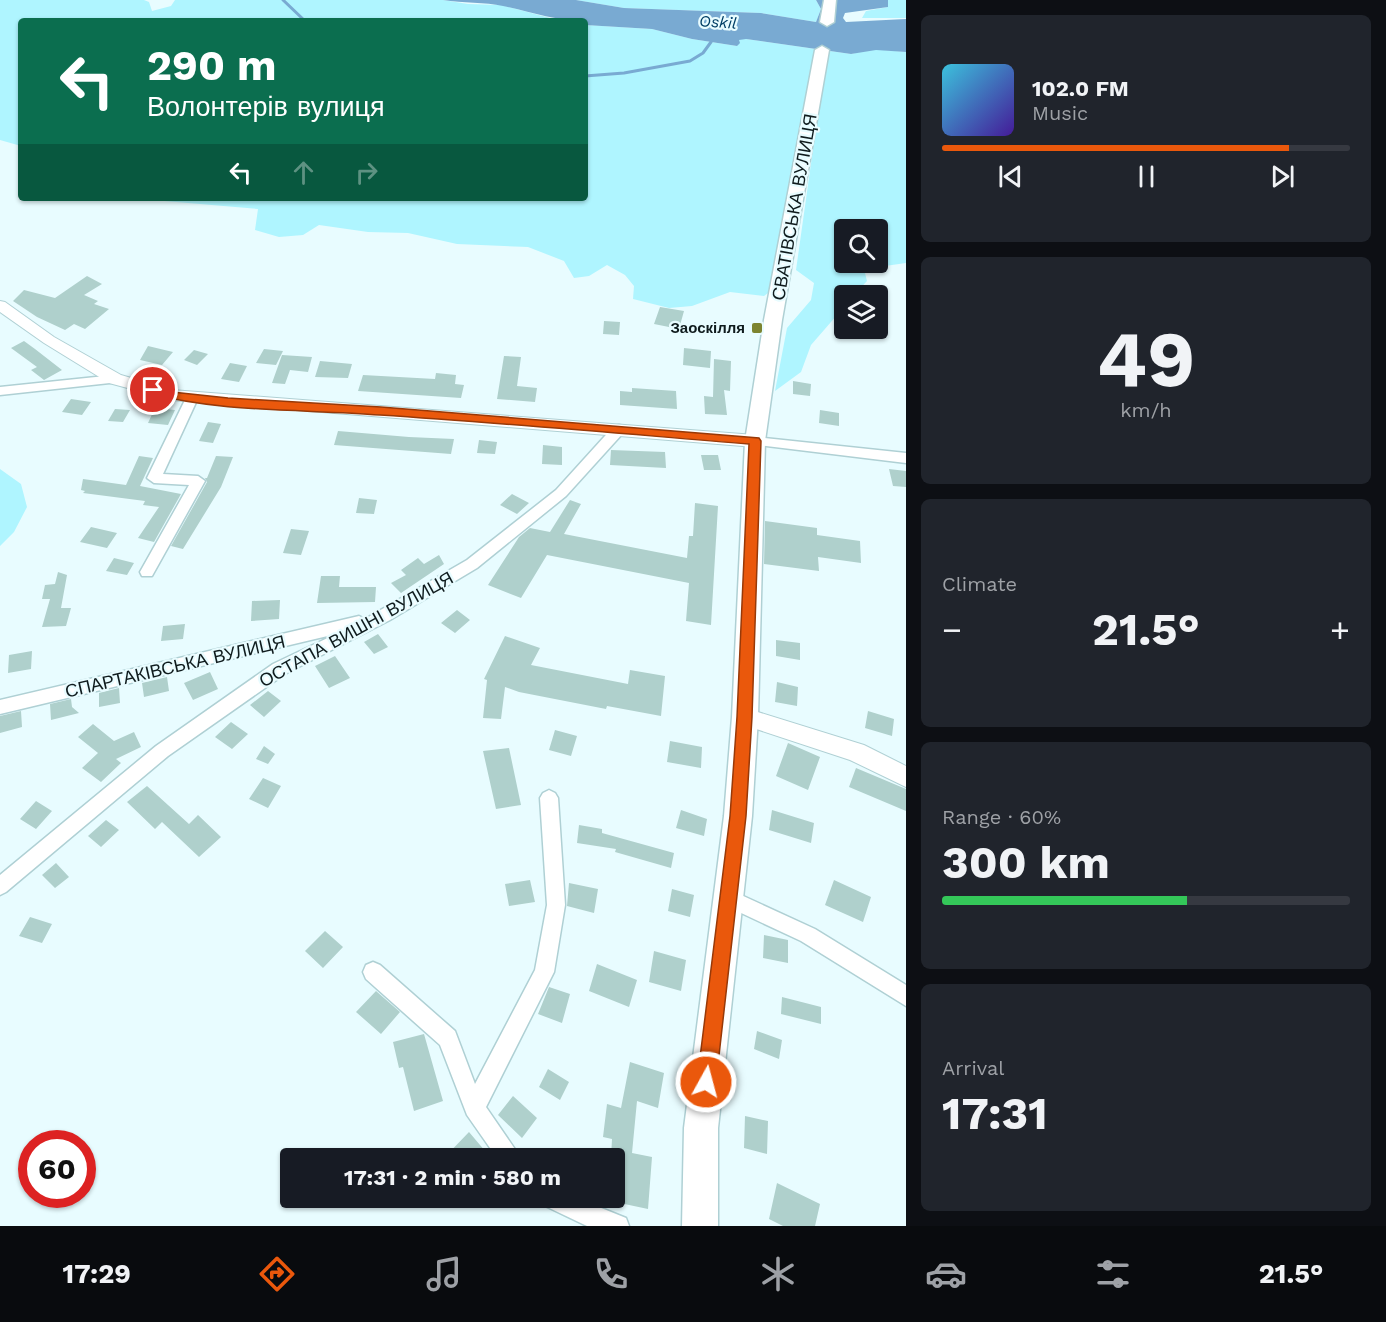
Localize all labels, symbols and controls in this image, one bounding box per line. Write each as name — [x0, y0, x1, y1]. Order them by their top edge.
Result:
water label: Oskil — [699, 11, 738, 33]
text: 290 m — [147, 41, 277, 90]
icon: left — [48, 42, 126, 120]
text: 102.0 FM — [1032, 76, 1129, 101]
text: Волонтерів вулиця — [147, 91, 385, 123]
text: Music — [1032, 101, 1088, 125]
street label: СВАТІВСЬКА ВУЛИЦЯ — [767, 112, 821, 302]
icon: left — [224, 156, 257, 189]
icon: ahead — [287, 156, 320, 189]
icon: right — [350, 156, 383, 189]
icon: previous — [994, 160, 1027, 193]
icon: pause — [1130, 160, 1163, 193]
icon: next — [1266, 160, 1299, 193]
map controls — [834, 219, 888, 339]
button: search — [834, 219, 888, 273]
button: layers — [834, 285, 888, 339]
text: 49 — [1097, 313, 1195, 405]
place label: Заоскілля — [670, 319, 745, 337]
marker: Заоскілля — [750, 321, 764, 335]
pin — [127, 364, 178, 415]
icon: arrive — [136, 373, 169, 406]
text: km/h — [1120, 398, 1172, 422]
street label: ОСТАПА ВИШНІ ВУЛИЦЯ — [255, 567, 457, 691]
text: Climate — [942, 572, 1017, 596]
text: 21.5° — [1092, 603, 1200, 656]
text: − — [942, 610, 962, 649]
text: + — [1330, 610, 1350, 649]
street label: СПАРТАКІВСЬКА ВУЛИЦЯ — [63, 630, 287, 702]
text: Range · 60% — [942, 805, 1061, 829]
text: 300 km — [942, 836, 1110, 889]
position arrow — [674, 1050, 738, 1114]
text: Arrival — [942, 1056, 1004, 1080]
text: 17:31 — [942, 1087, 1048, 1140]
speed limit sign: 60 — [18, 1130, 96, 1208]
text: 17:31 · 2 min · 580 m — [344, 1165, 561, 1190]
icon: directions — [256, 1253, 298, 1295]
icon: music — [423, 1253, 465, 1295]
icon: phone — [590, 1253, 632, 1295]
icon: climate — [757, 1253, 799, 1295]
icon: car — [925, 1253, 967, 1295]
icon: filters — [1092, 1253, 1134, 1295]
text: 17:29 — [63, 1258, 131, 1290]
text: 21.5° — [1259, 1258, 1323, 1290]

